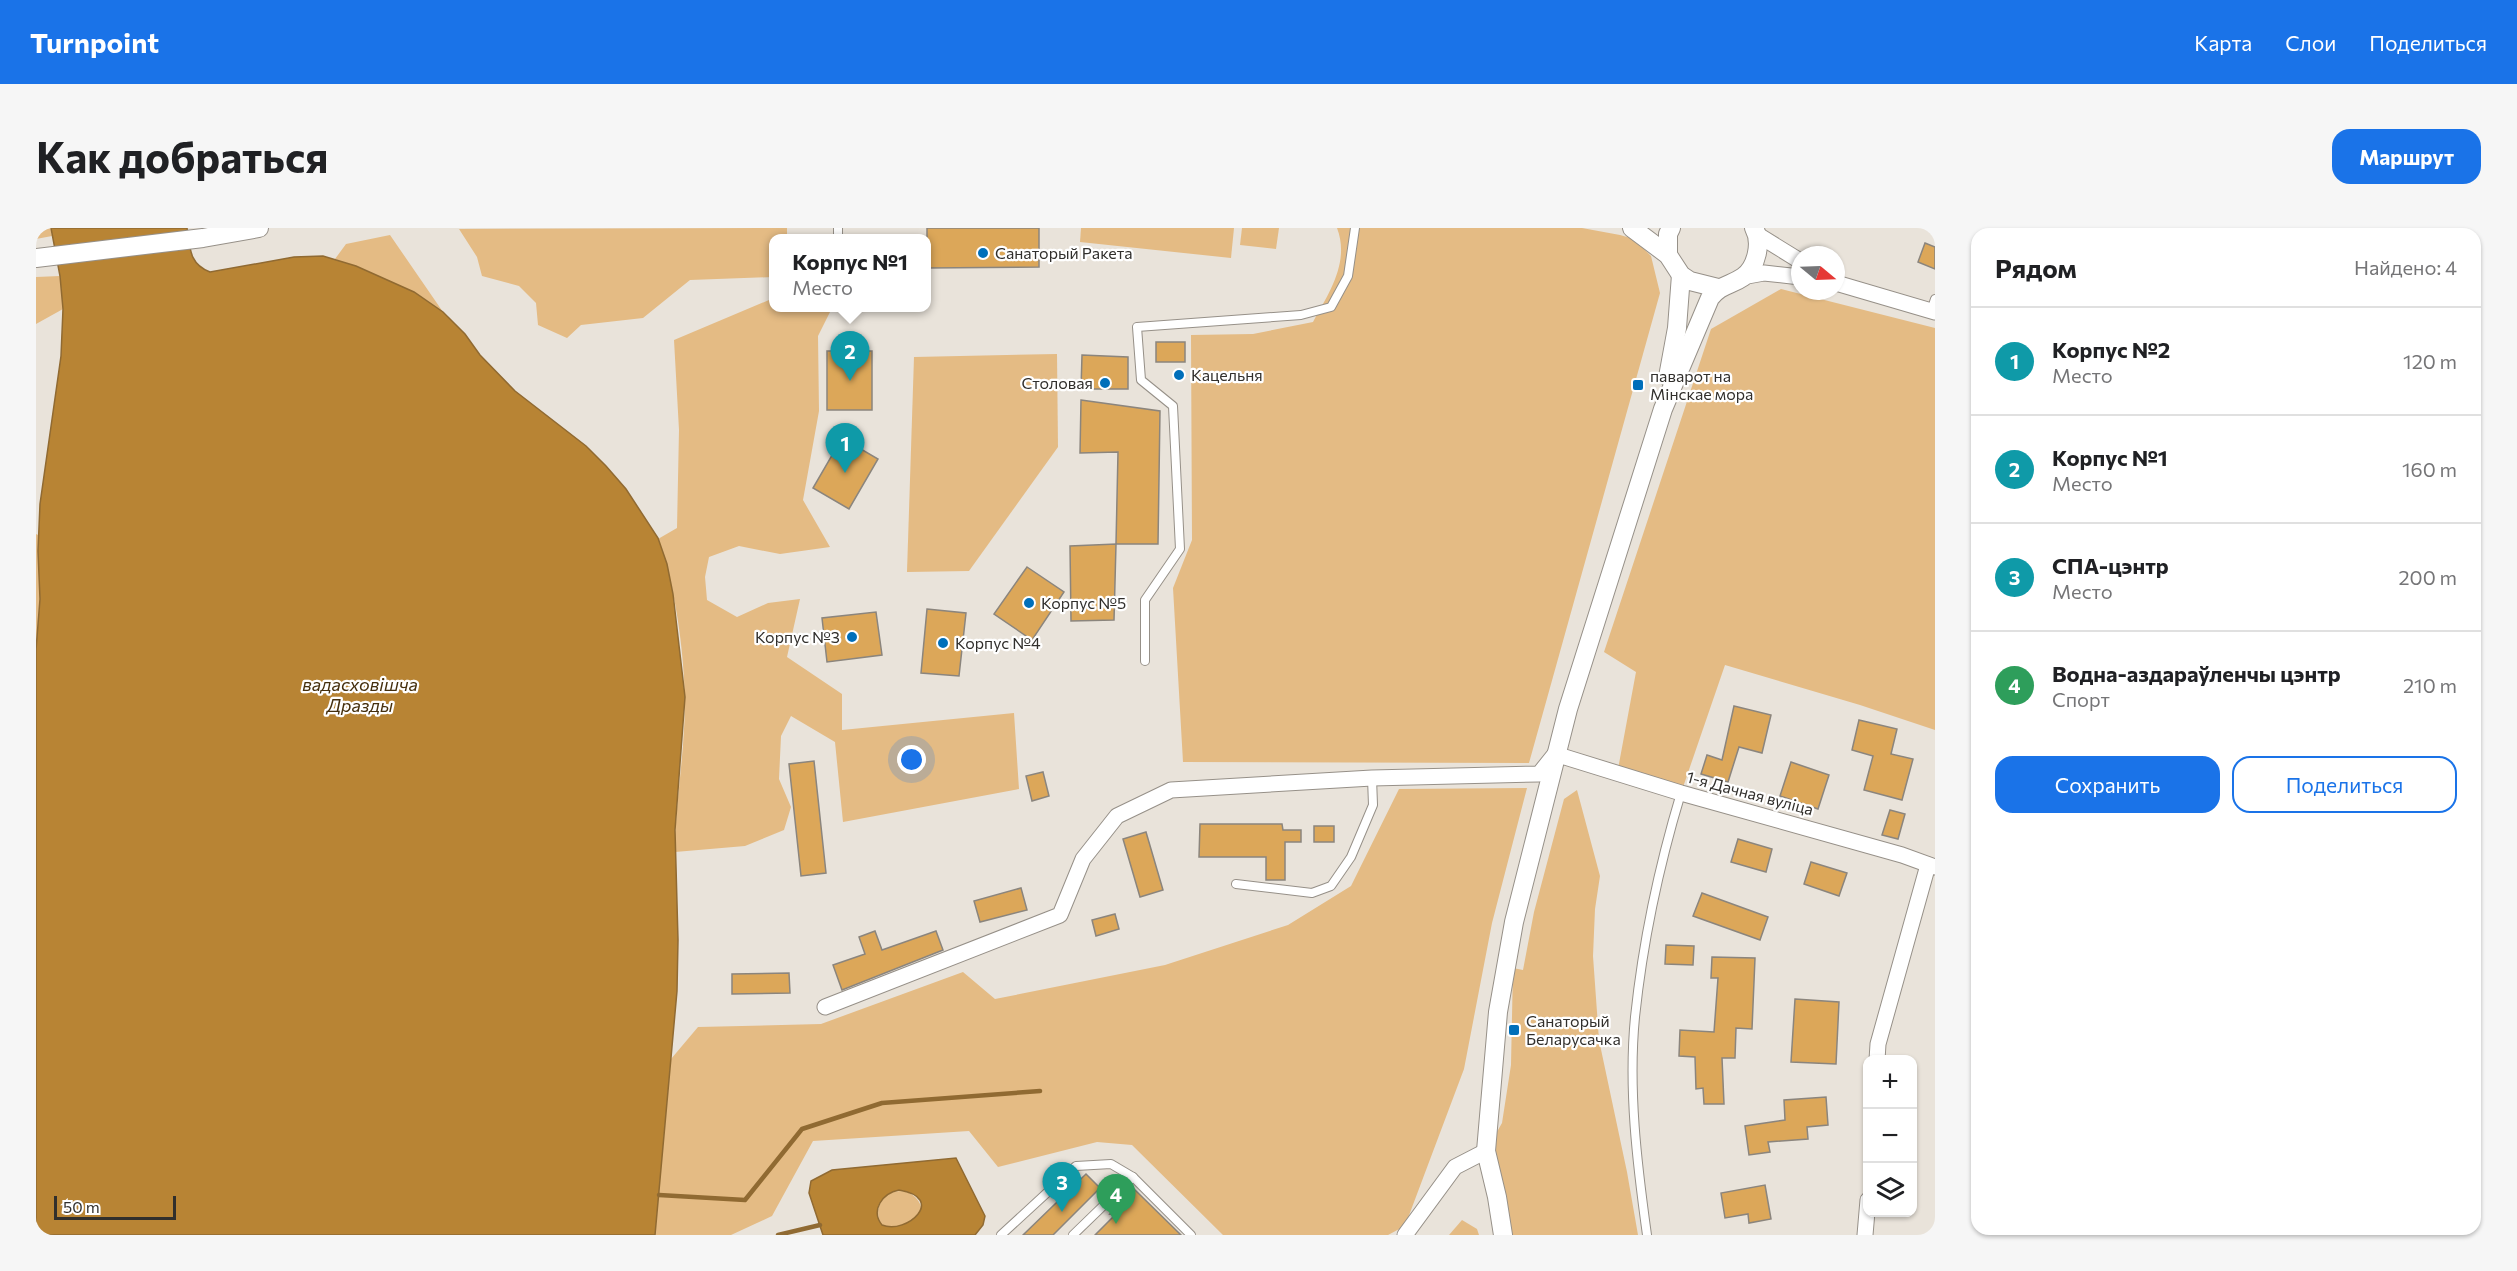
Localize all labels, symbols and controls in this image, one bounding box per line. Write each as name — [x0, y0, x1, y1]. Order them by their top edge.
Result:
text: Turnpoint — [30, 25, 159, 59]
text: Карта — [2194, 30, 2252, 55]
text: Слои — [2285, 30, 2336, 55]
text: Поделиться — [2369, 30, 2487, 55]
button: Маршрут — [2332, 129, 2481, 184]
text: Как добраться — [36, 130, 328, 182]
popup — [769, 234, 931, 312]
place label: Санаторый Ракета — [995, 243, 1133, 262]
marker: Санаторый Ракета — [976, 246, 990, 260]
north arrow — [1791, 246, 1845, 300]
text: Корпус №1 — [792, 248, 908, 275]
text: Рядом — [1995, 252, 2077, 283]
text: Найдено: 4 — [2354, 255, 2457, 279]
text: Место — [792, 275, 853, 299]
pin: 2 — [830, 332, 870, 381]
text: Корпус №2 — [2052, 336, 2170, 363]
text: 1 — [2010, 349, 2019, 373]
text: 120 m — [2403, 349, 2457, 373]
text: Место — [2052, 363, 2113, 387]
place label: Кацельня — [1191, 365, 1263, 384]
place label: паварот на Мінскае мора — [1650, 366, 1753, 403]
marker: Кацельня — [1172, 368, 1186, 382]
place label: Столовая — [1021, 373, 1093, 392]
marker: Столовая — [1098, 376, 1112, 390]
marker: паварот на Мінскае мора — [1631, 378, 1645, 392]
pin: 1 — [826, 424, 864, 473]
text: Корпус №1 — [2052, 444, 2168, 471]
text: 2 — [2009, 457, 2020, 481]
text: 160 m — [2402, 457, 2457, 481]
text: Место — [2052, 471, 2113, 495]
text: СПА-цэнтр — [2052, 552, 2169, 579]
text: 3 — [2009, 565, 2020, 589]
text: 200 m — [2399, 565, 2457, 589]
text: Место — [2052, 579, 2113, 603]
place label: Корпус №5 — [1041, 593, 1126, 612]
marker: Корпус №5 — [1022, 596, 1036, 610]
place label: Корпус №3 — [755, 627, 840, 646]
marker: Корпус №3 — [845, 630, 859, 644]
place label: Корпус №4 — [955, 633, 1041, 652]
marker: Корпус №4 — [936, 636, 950, 650]
text: Водна-аздараўленчы цэнтр — [2052, 660, 2341, 687]
water label: вадасховішча Дразды — [302, 673, 418, 716]
text: 4 — [2008, 673, 2021, 697]
text: 210 m — [2403, 673, 2457, 697]
text: Спорт — [2052, 687, 2110, 711]
your location — [897, 745, 926, 774]
button: Сохранить — [1995, 756, 2220, 813]
button: Поделиться — [2232, 756, 2457, 813]
street label: 1-я Дачная вуліца — [1685, 766, 1816, 819]
place label: Санаторый Беларусачка — [1526, 1011, 1621, 1048]
marker: Санаторый Беларусачка — [1507, 1023, 1521, 1037]
map controls — [1863, 1055, 1917, 1217]
button: + — [1863, 1055, 1917, 1109]
button: − — [1863, 1109, 1917, 1163]
pin: 3 — [1042, 1162, 1082, 1212]
button: layers — [1863, 1163, 1917, 1217]
pin: 4 — [1096, 1174, 1136, 1224]
scale bar — [54, 1193, 176, 1220]
text: 50 m — [63, 1197, 100, 1216]

